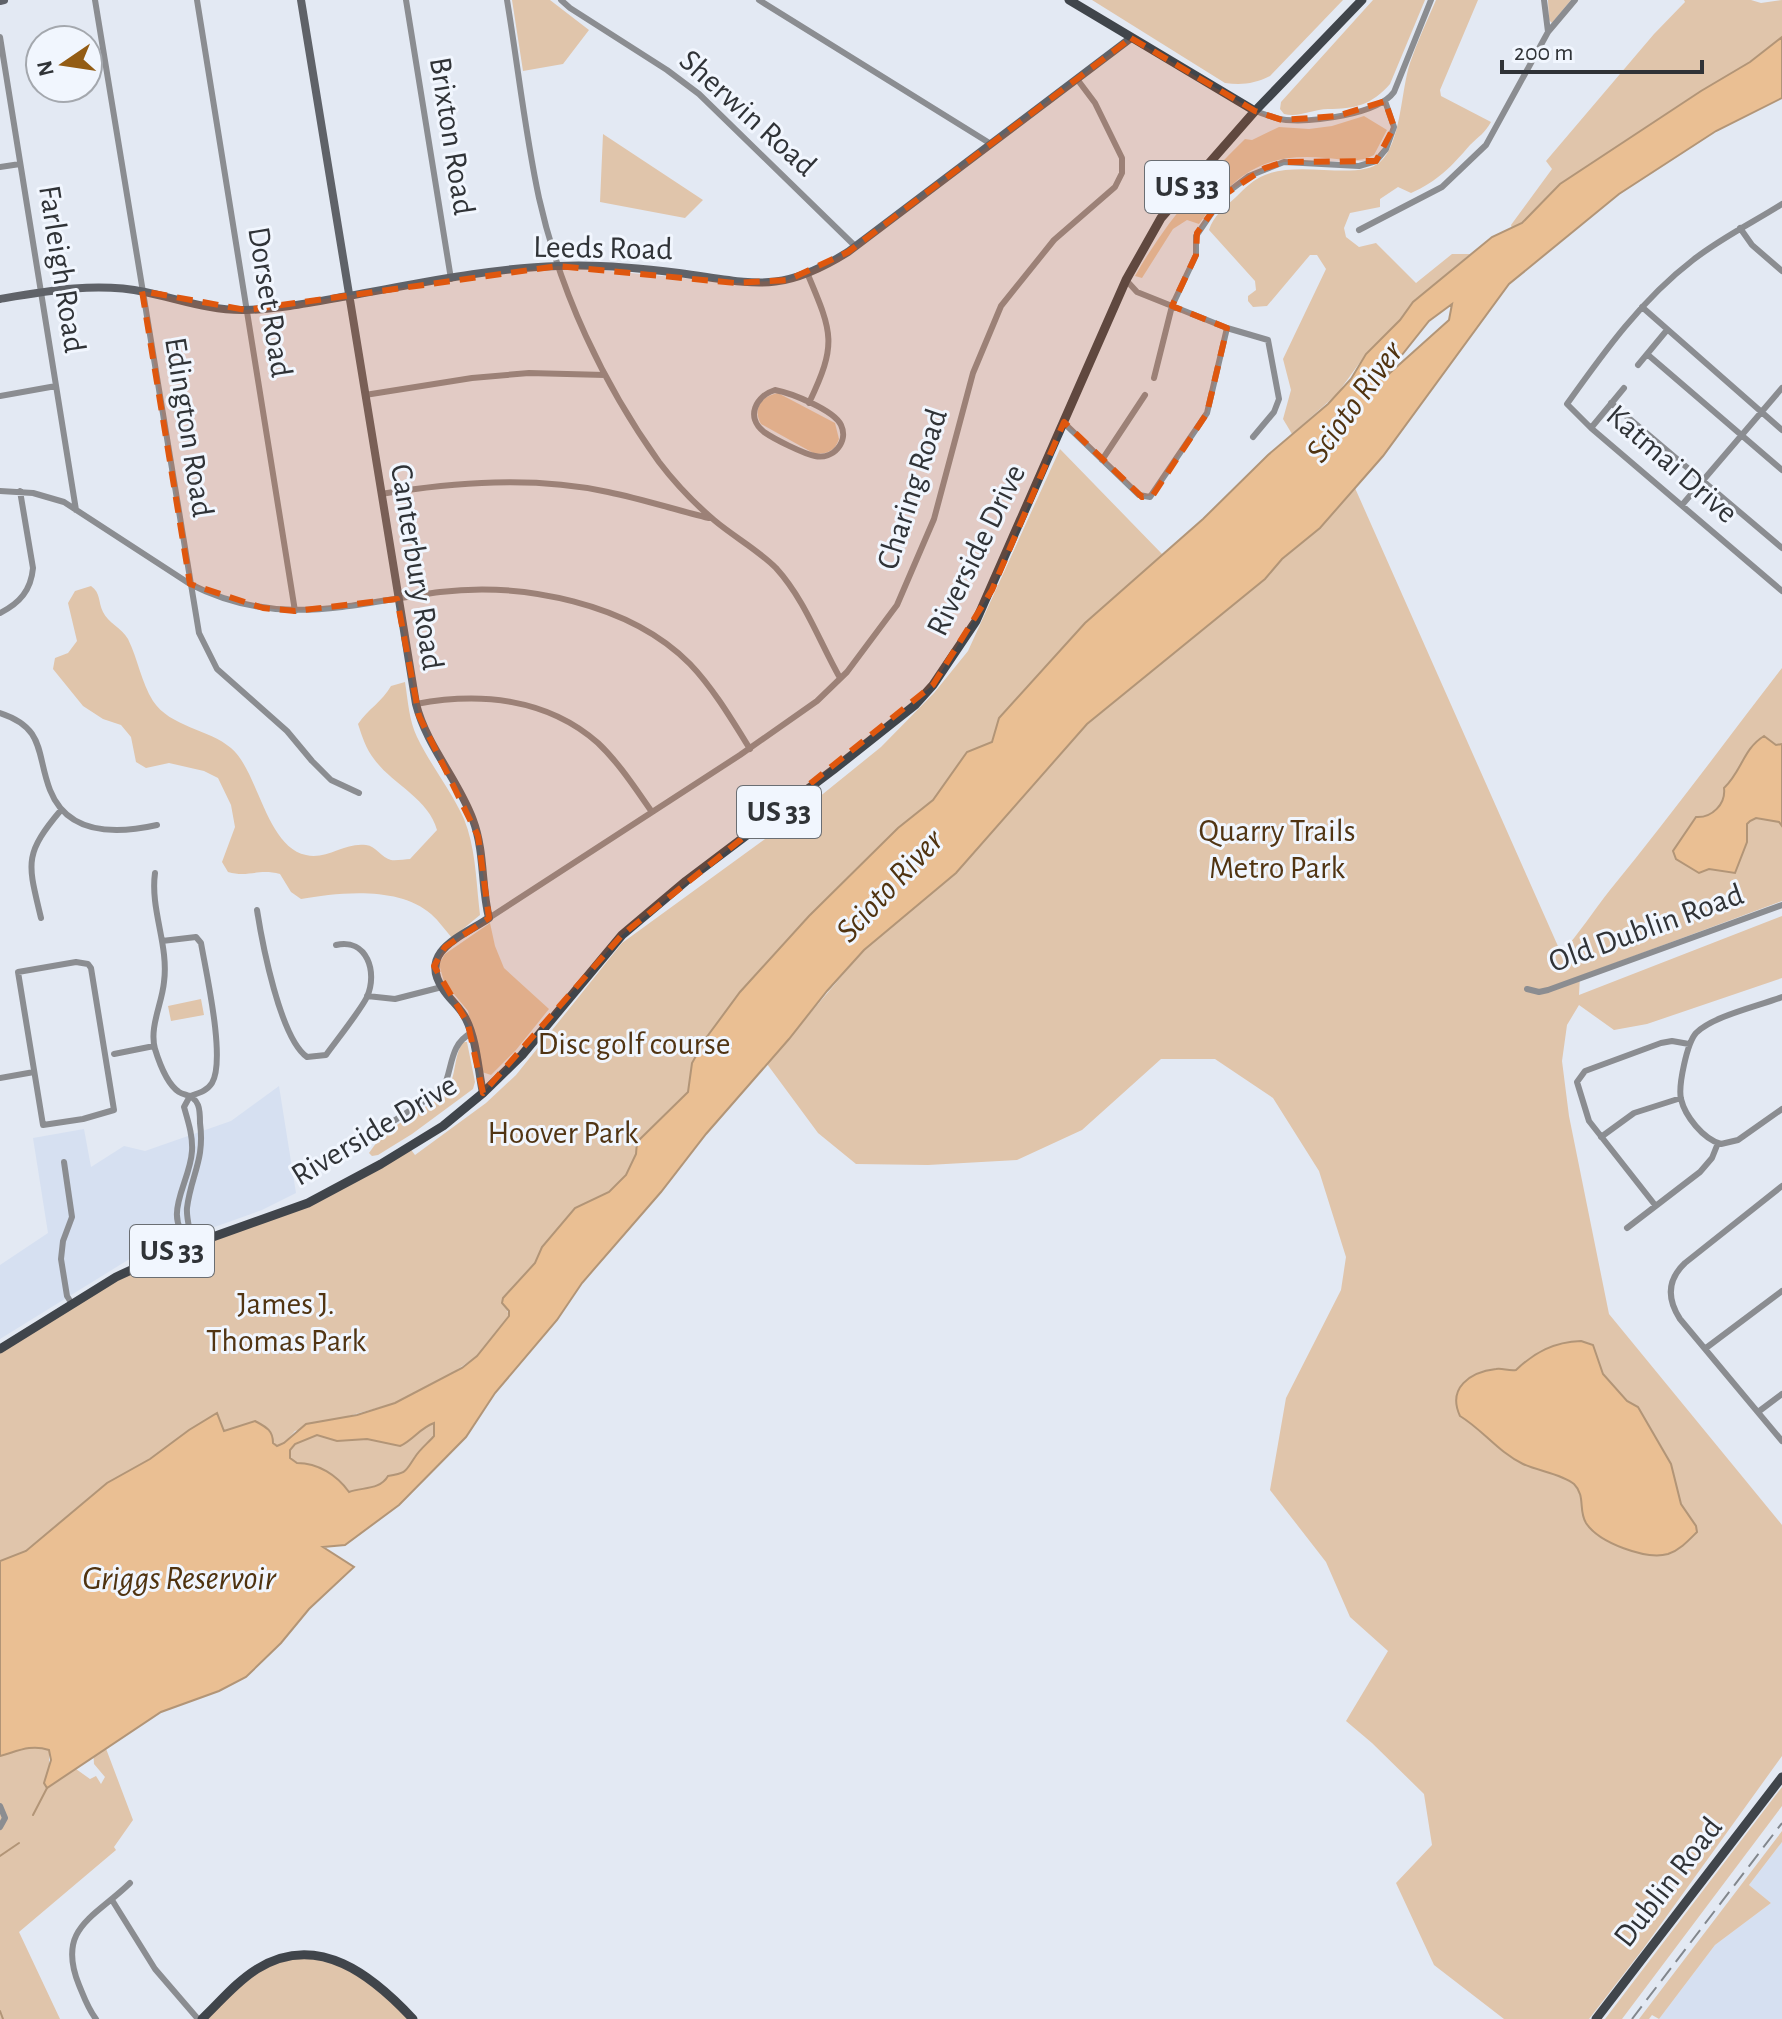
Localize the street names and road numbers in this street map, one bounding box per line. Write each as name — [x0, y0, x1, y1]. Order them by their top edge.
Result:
street label: Sherwin Road — [674, 44, 822, 182]
street label: Brixton Road — [424, 55, 480, 217]
road number: US 33 — [1145, 161, 1229, 213]
street label: Farleigh Road — [33, 183, 91, 355]
street label: Dorset Road — [242, 224, 298, 380]
street label: Leeds Road — [533, 231, 673, 265]
street label: Edington Road — [159, 335, 219, 519]
street label: Katmai Drive — [1600, 399, 1744, 529]
street label: Charing Road — [871, 405, 953, 573]
street label: Riverside Drive — [921, 459, 1031, 641]
street label: Canterbury Road — [385, 462, 449, 672]
road number: US 33 — [737, 786, 821, 838]
street label: Old Dublin Road — [1544, 878, 1748, 978]
street label: Riverside Drive — [286, 1068, 462, 1192]
road number: US 33 — [130, 1225, 214, 1277]
street label: Dublin Road — [1608, 1811, 1728, 1953]

